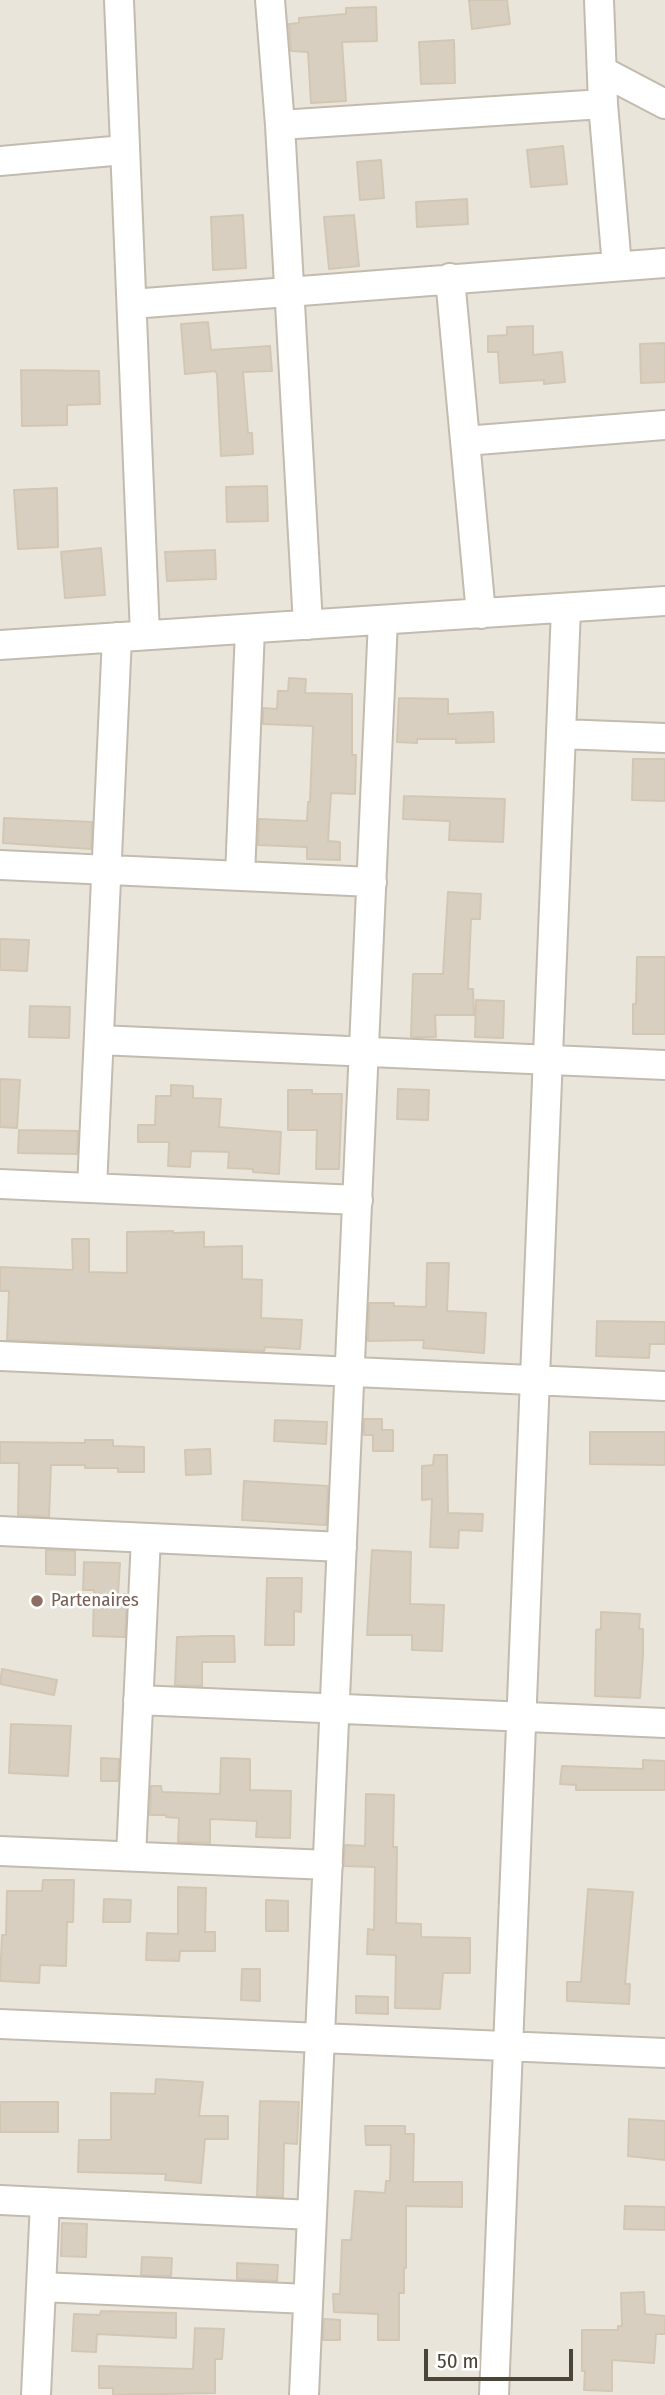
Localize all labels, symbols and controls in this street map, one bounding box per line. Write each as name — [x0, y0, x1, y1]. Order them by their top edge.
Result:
place label: Partenaires — [51, 1590, 139, 1612]
marker: Partenaires — [29, 1593, 45, 1609]
scale bar — [427, 2336, 576, 2380]
text: 50 m — [437, 2348, 479, 2374]

